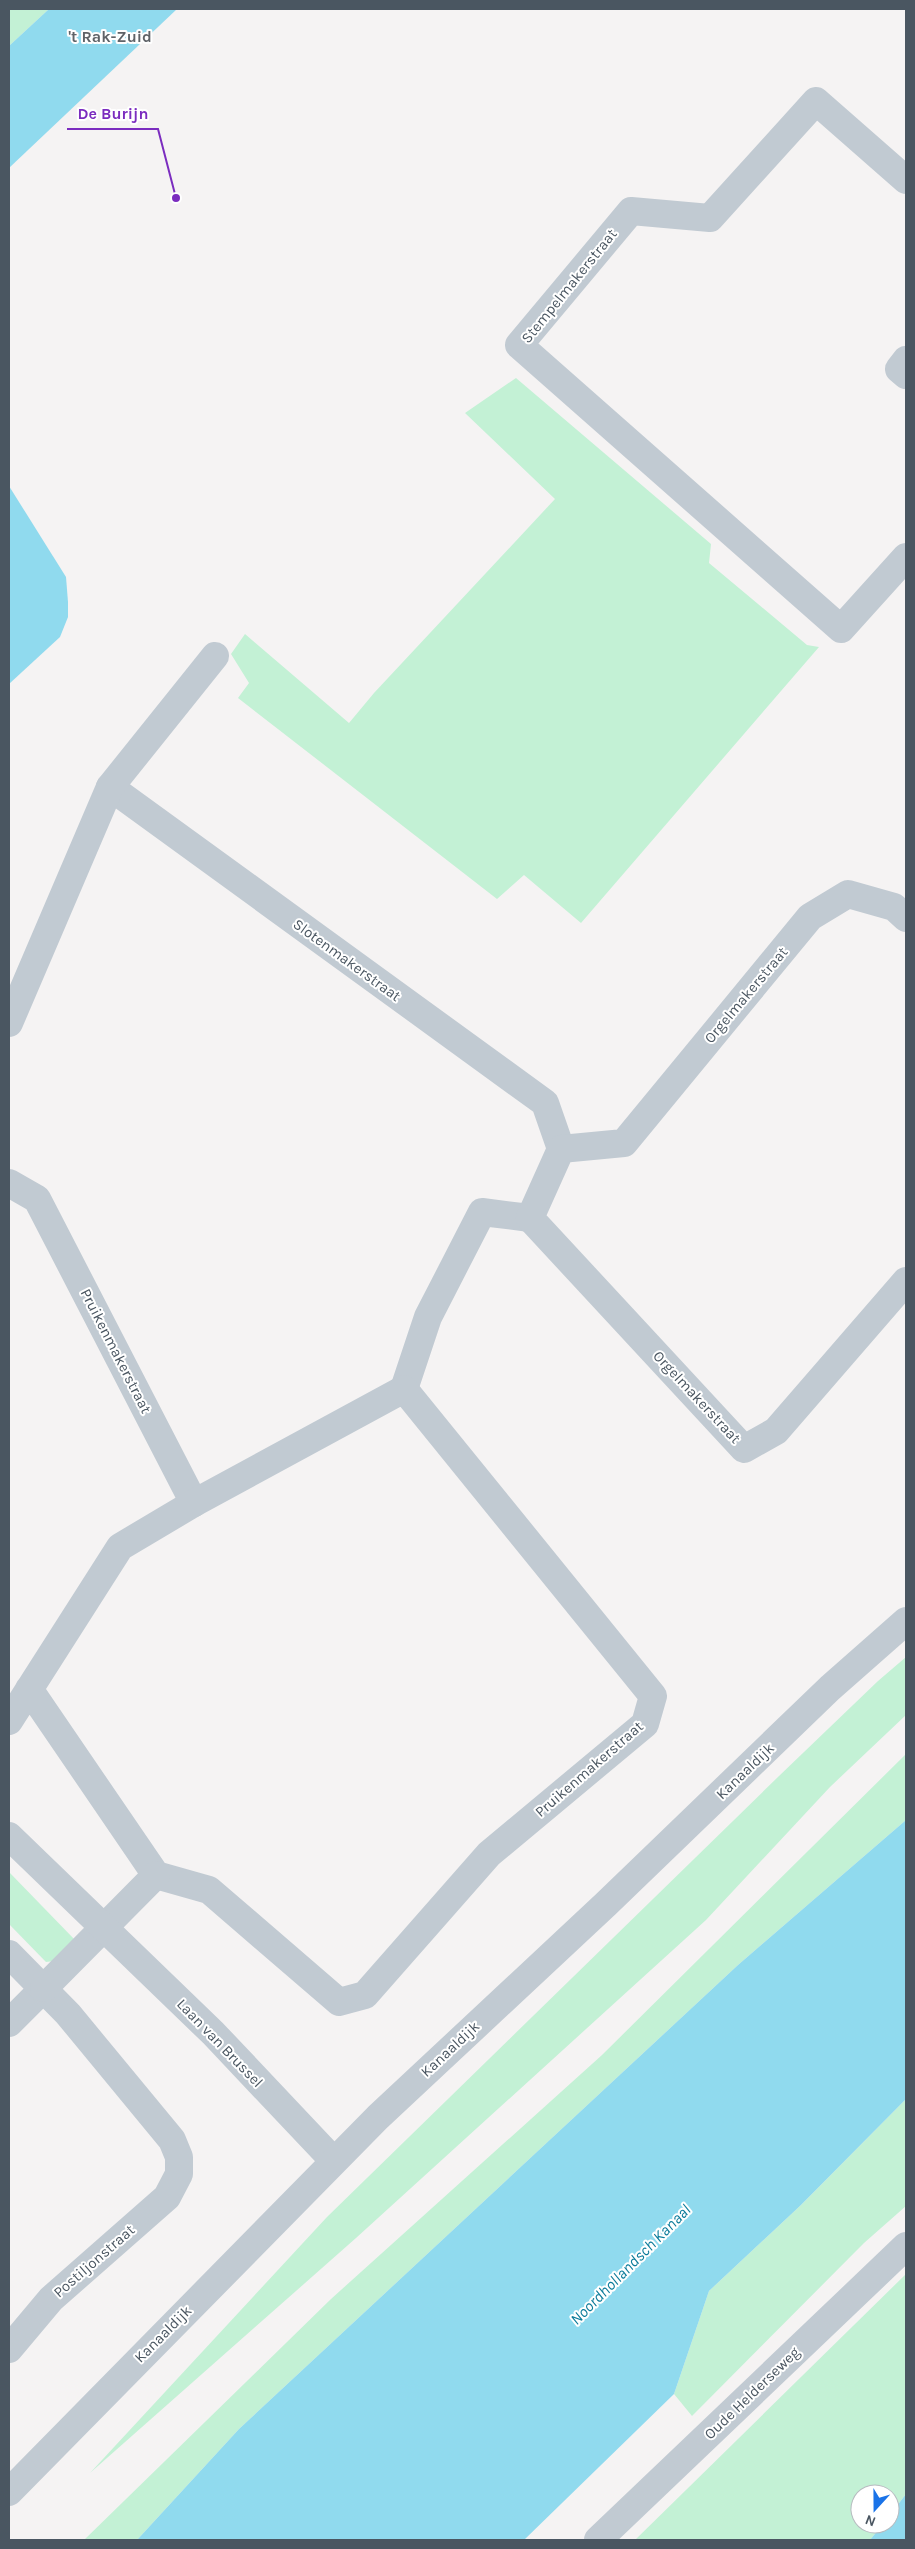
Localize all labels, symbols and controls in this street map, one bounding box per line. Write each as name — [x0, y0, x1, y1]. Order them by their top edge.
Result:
district label: 't Rak-Zuid — [68, 27, 152, 46]
callout: De Burijn — [67, 98, 158, 129]
text: De Burijn — [78, 104, 148, 123]
street label: Stempelmakerstraat — [517, 225, 621, 347]
street label: Slotenmakerstraat — [290, 915, 405, 1005]
street label: Orgelmakerstraat — [700, 943, 792, 1047]
street label: Pruikenmakerstraat — [77, 1286, 155, 1417]
street label: Orgelmakerstraat — [649, 1347, 745, 1447]
street label: Pruikenmakerstraat — [531, 1717, 647, 1821]
street label: Kanaaldijk — [712, 1739, 778, 1803]
street label: Laan van Brussel — [173, 1995, 267, 2091]
street label: Kanaaldijk — [417, 2017, 483, 2081]
water label: Noordhollandsch Kanaal — [566, 2200, 694, 2328]
street label: Postiljonstraat — [50, 2221, 139, 2301]
street label: Kanaaldijk — [131, 2302, 195, 2366]
street label: Oude Helderseweg — [701, 2343, 804, 2443]
north arrow — [850, 2484, 900, 2534]
text: N — [863, 2511, 878, 2530]

